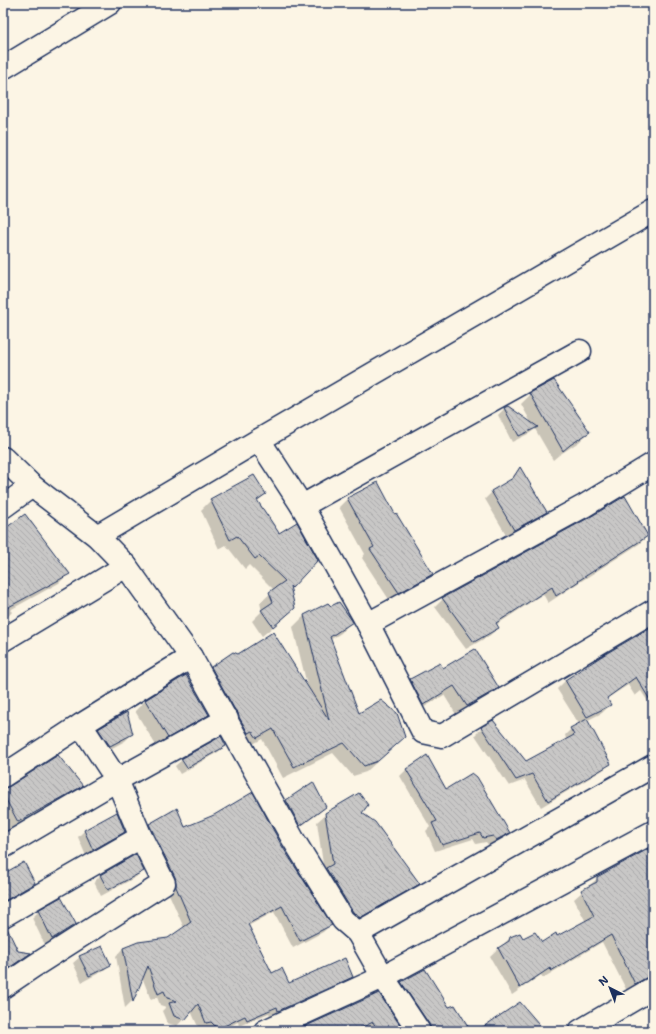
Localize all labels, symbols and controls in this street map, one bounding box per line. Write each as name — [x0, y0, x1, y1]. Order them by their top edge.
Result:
north arrow — [590, 968, 630, 1008]
text: N — [595, 972, 612, 989]

